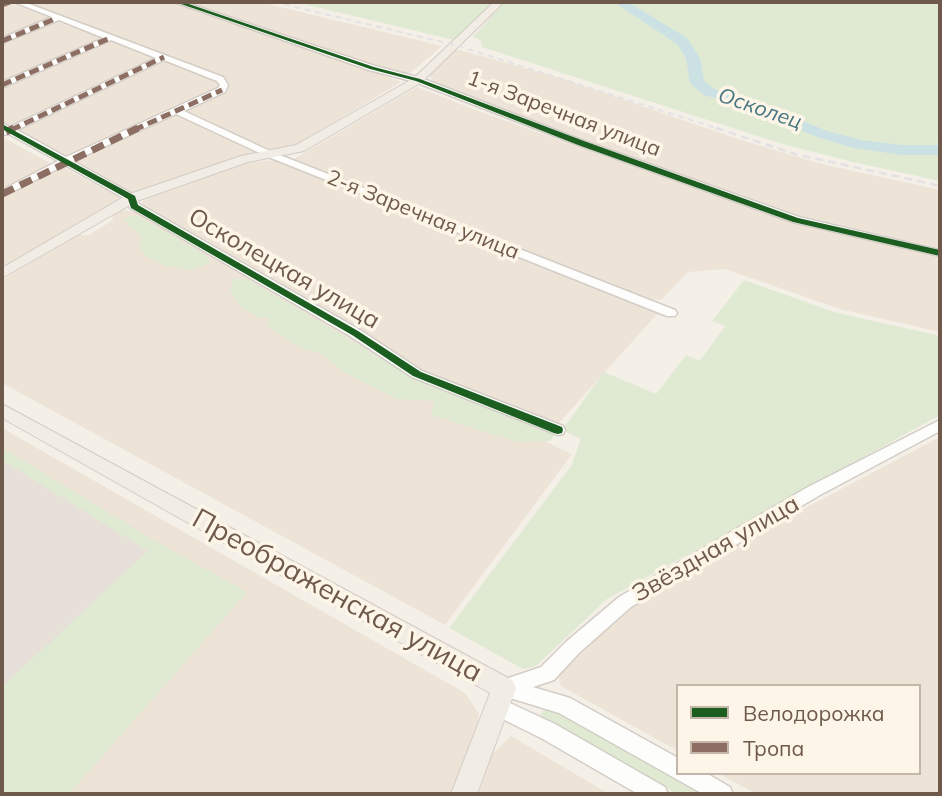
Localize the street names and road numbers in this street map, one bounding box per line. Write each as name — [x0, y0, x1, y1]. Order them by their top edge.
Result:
street label: 1-я Заречная улица — [464, 66, 664, 162]
street label: 2-я Заречная улица — [323, 165, 523, 265]
street label: Осколецкая улица — [183, 202, 385, 336]
street label: Звёздная улица — [628, 490, 804, 608]
street label: Преображенская улица — [186, 502, 488, 690]

